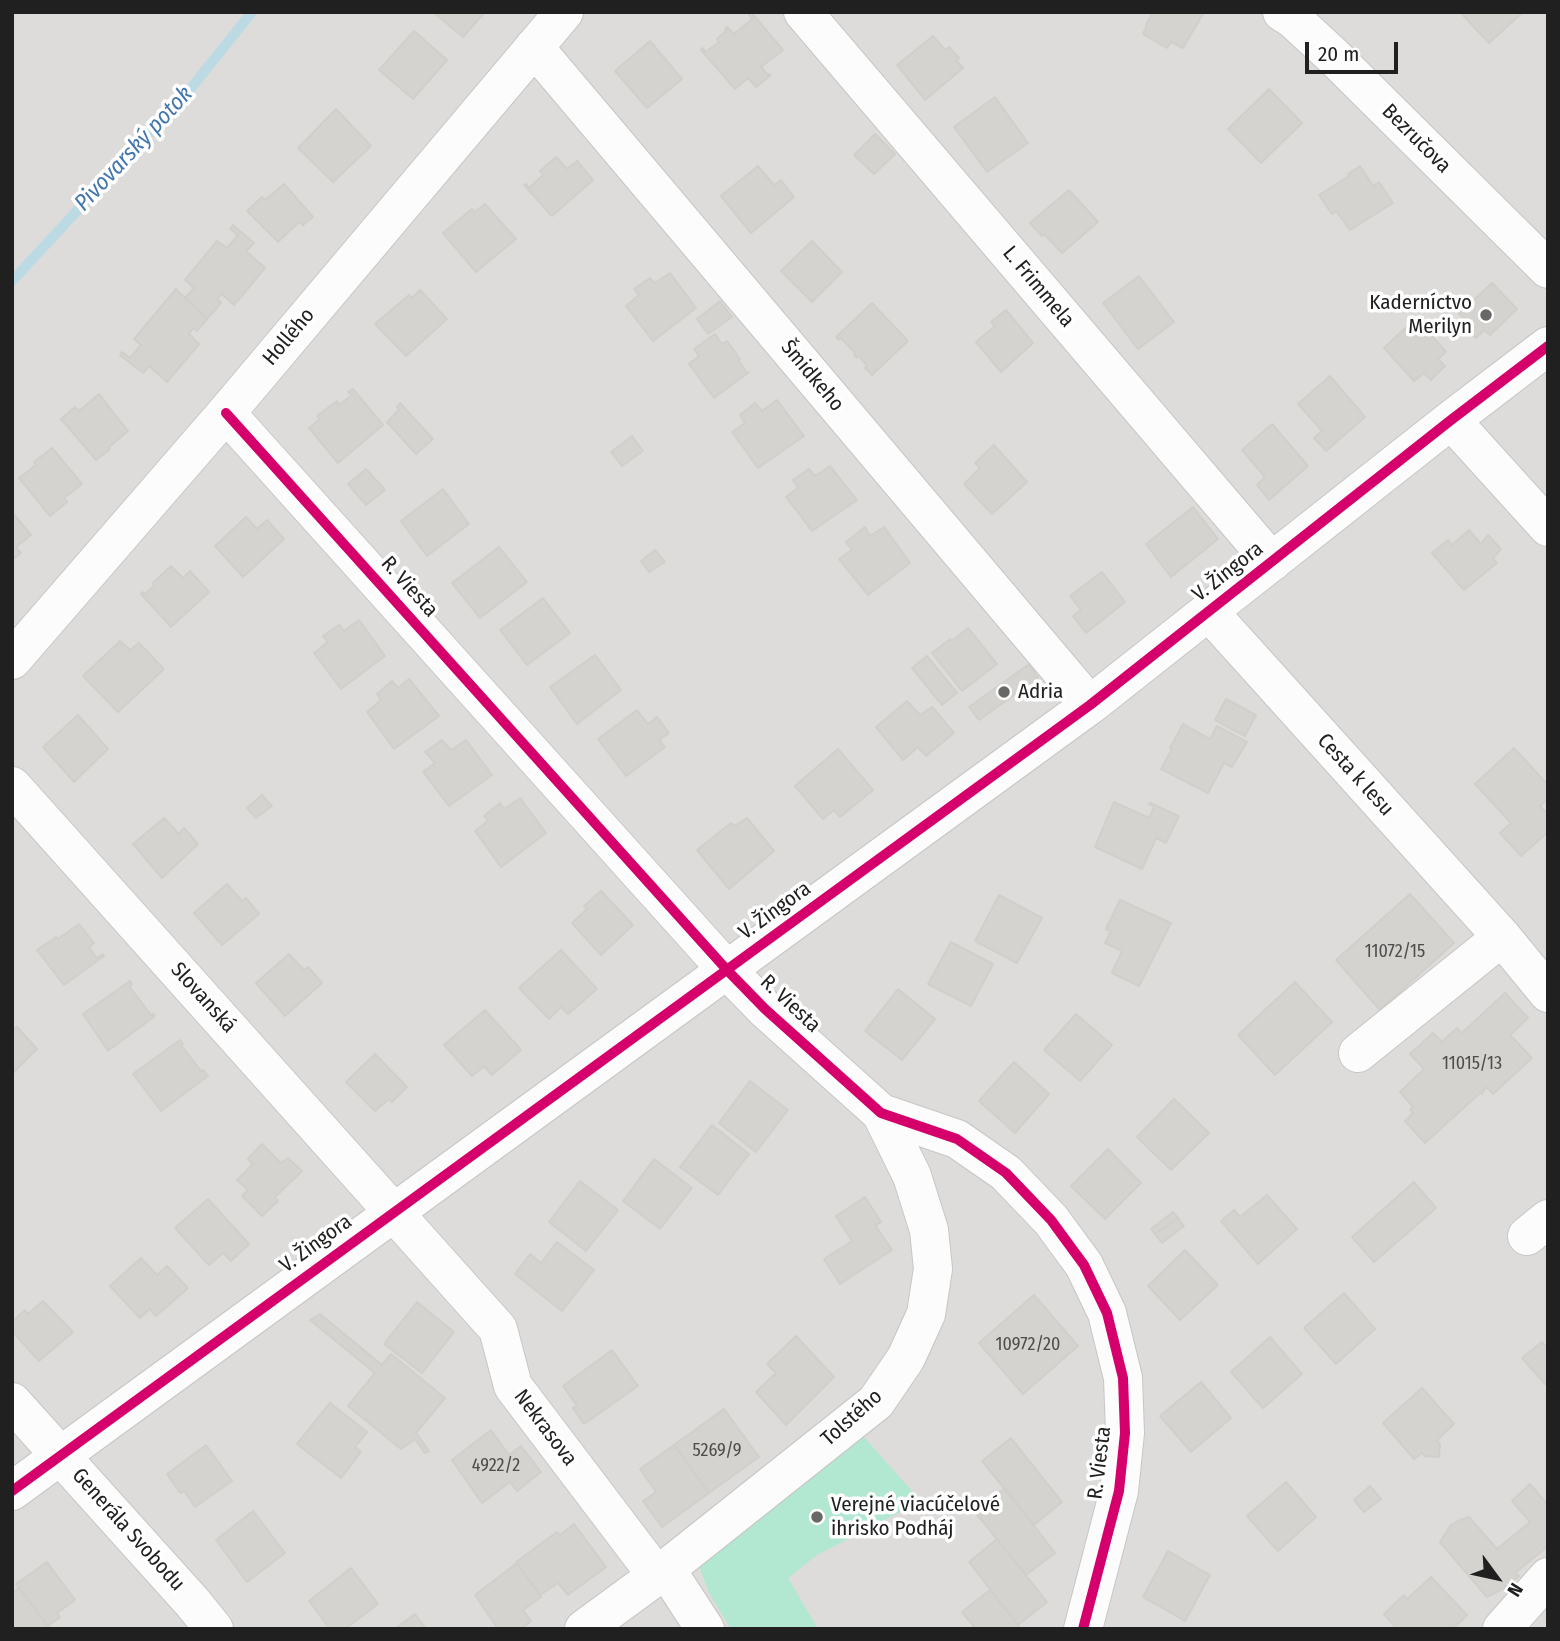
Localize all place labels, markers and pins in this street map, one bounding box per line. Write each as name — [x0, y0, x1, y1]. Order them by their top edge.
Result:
place label: Kaderníctvo Merilyn — [1369, 290, 1472, 340]
marker: Kaderníctvo Merilyn — [1478, 307, 1494, 323]
place label: Adria — [1018, 679, 1063, 705]
marker: Adria — [996, 684, 1012, 700]
place label: Verejné viacúčelové ihrisko Podháj — [831, 1492, 1000, 1542]
marker: Verejné viacúčelové ihrisko Podháj — [809, 1509, 825, 1525]

